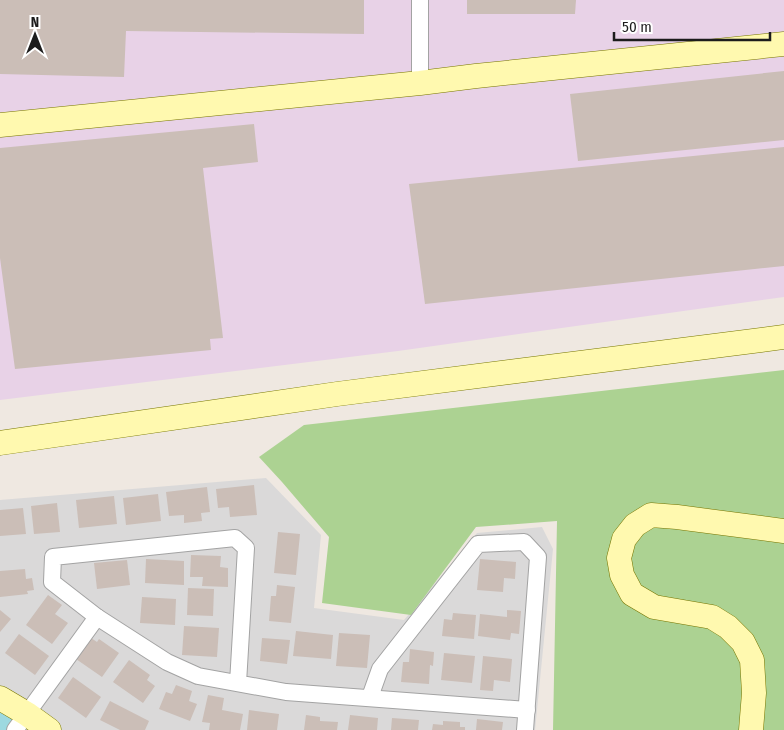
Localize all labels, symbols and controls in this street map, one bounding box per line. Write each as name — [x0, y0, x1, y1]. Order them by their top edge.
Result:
north arrow — [10, 10, 60, 60]
scale bar — [614, 10, 770, 42]
text: N — [31, 14, 39, 31]
text: 50 m — [622, 18, 652, 36]

